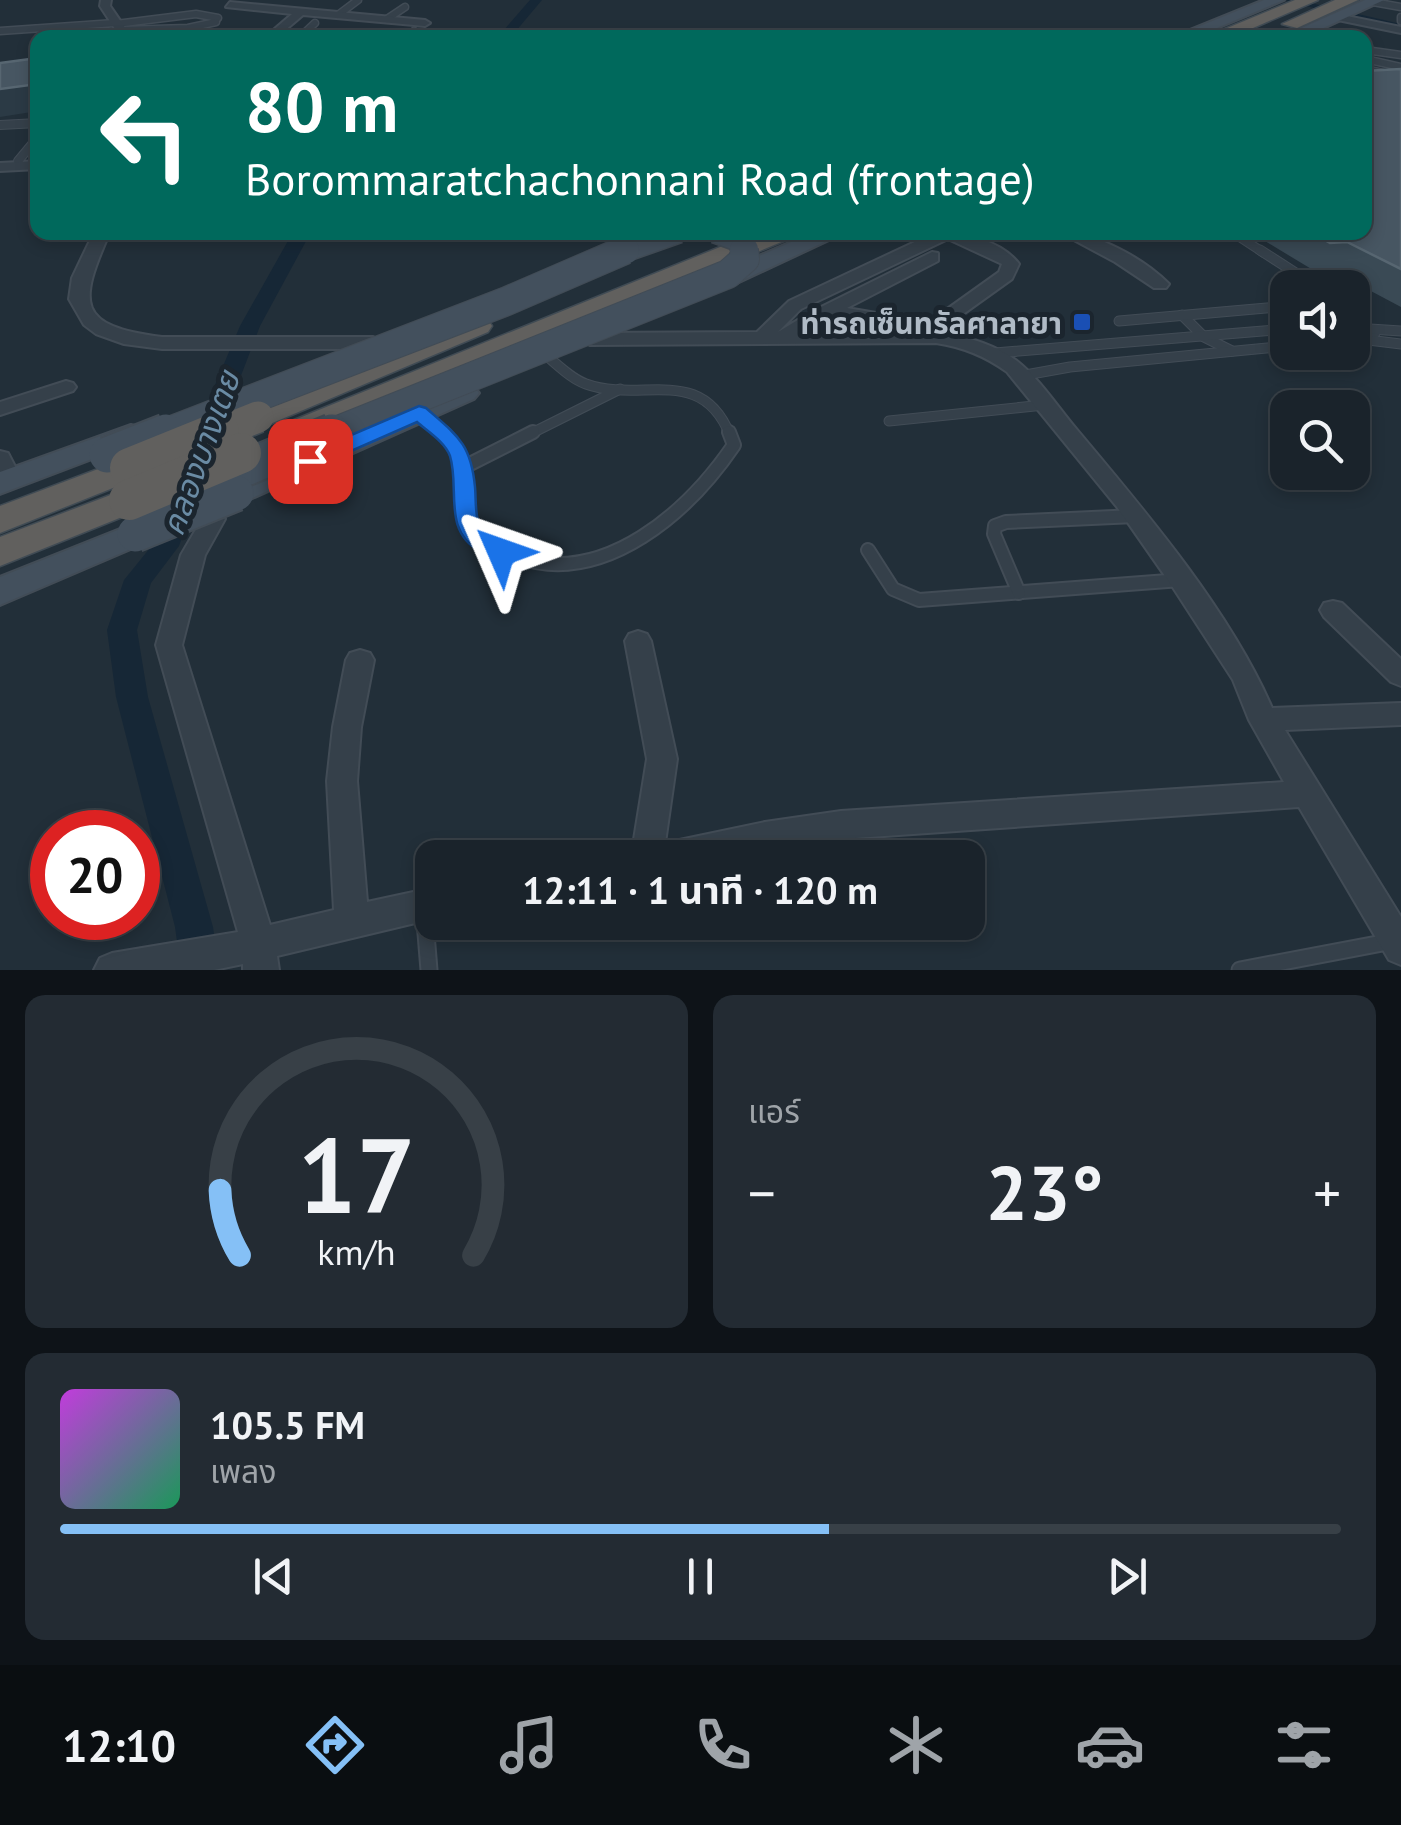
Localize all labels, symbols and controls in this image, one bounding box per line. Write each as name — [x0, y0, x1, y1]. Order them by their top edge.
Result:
text: 80 m — [245, 61, 398, 151]
icon: left — [80, 70, 210, 200]
text: Borommaratchachonnani Road (frontage) — [245, 149, 1035, 207]
map controls — [1270, 270, 1370, 490]
button: sound — [1270, 270, 1370, 370]
place label: ท่ารถเซ็นทรัลศาลายา — [800, 303, 1062, 342]
marker: ท่ารถเซ็นทรัลศาลายา — [1071, 311, 1093, 333]
water label: คลองบางเตย — [151, 363, 250, 541]
button: search — [1270, 390, 1370, 490]
pin — [268, 419, 353, 504]
icon: arrive — [283, 434, 338, 489]
position arrow — [449, 500, 553, 604]
speed limit sign: 20 — [30, 810, 160, 940]
text: 12:11 · 1 นาที · 120 m — [522, 865, 878, 914]
text: แอร์ — [748, 1090, 800, 1132]
text: 17 — [298, 1107, 415, 1242]
text: 23° — [986, 1144, 1103, 1241]
text: − — [748, 1157, 776, 1228]
text: + — [1313, 1157, 1341, 1228]
text: km/h — [317, 1229, 396, 1275]
text: 105.5 FM — [210, 1400, 365, 1449]
text: เพลง — [210, 1450, 277, 1492]
icon: previous — [246, 1549, 301, 1604]
icon: pause — [673, 1549, 728, 1604]
icon: next — [1100, 1549, 1155, 1604]
icon: directions — [300, 1710, 370, 1780]
icon: music — [494, 1710, 564, 1780]
icon: phone — [688, 1710, 758, 1780]
icon: climate — [881, 1710, 951, 1780]
icon: car — [1075, 1710, 1145, 1780]
icon: filters — [1269, 1710, 1339, 1780]
text: 12:10 — [62, 1716, 176, 1774]

